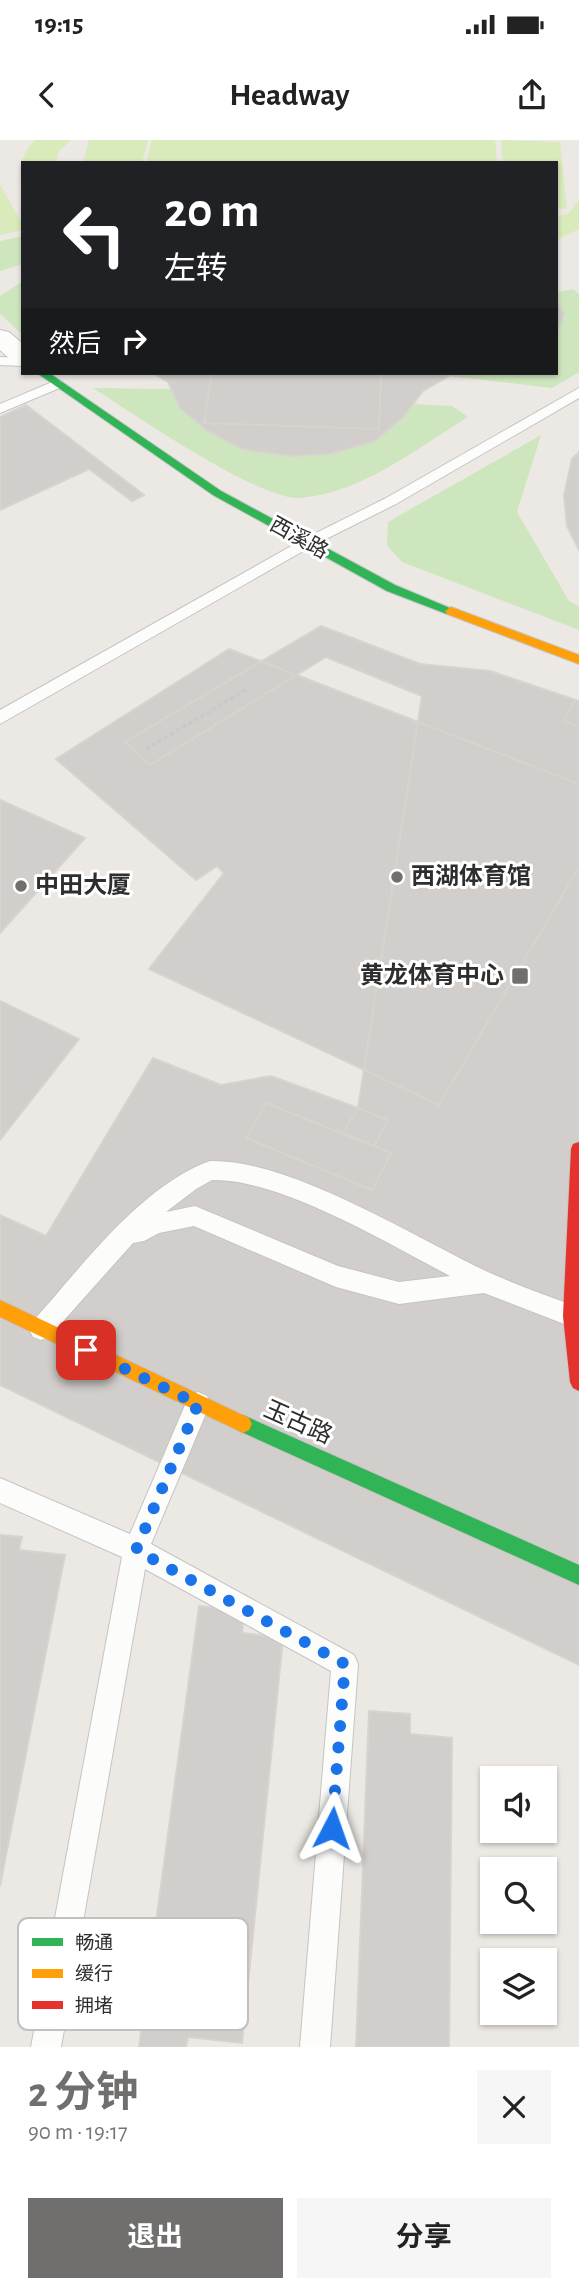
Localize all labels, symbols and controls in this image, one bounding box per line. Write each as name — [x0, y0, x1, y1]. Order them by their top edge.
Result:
text: 19:15 — [35, 11, 83, 37]
icon: back — [28, 76, 66, 114]
icon: share — [513, 76, 551, 114]
text: Headway — [229, 79, 350, 111]
text: 20 m — [164, 187, 260, 236]
icon: left — [49, 189, 140, 280]
text: 左转 — [164, 253, 228, 285]
icon: right — [115, 322, 153, 360]
text: 然后 — [49, 331, 101, 357]
street label: 西溪路 — [266, 513, 332, 562]
place label: 西湖体育馆 — [411, 863, 531, 889]
marker: 西湖体育馆 — [389, 869, 405, 885]
place label: 中田大厦 — [35, 872, 131, 898]
marker: 中田大厦 — [13, 878, 29, 894]
place label: 黄龙体育中心 — [360, 962, 504, 988]
marker: 黄龙体育中心 — [510, 966, 530, 986]
pin — [56, 1320, 116, 1380]
icon: arrive — [67, 1331, 105, 1369]
street label: 玉古路 — [260, 1396, 337, 1449]
map controls — [480, 1766, 557, 2025]
button: sound — [480, 1766, 557, 1843]
position arrow — [295, 1791, 369, 1865]
button: search — [480, 1857, 557, 1934]
legend — [18, 1918, 248, 2030]
text: 畅通 — [75, 1933, 113, 1953]
button: layers — [480, 1948, 557, 2025]
text: 缓行 — [75, 1963, 113, 1984]
text: 拥堵 — [75, 1995, 113, 2016]
button: close — [477, 2070, 551, 2144]
text: 2 分钟 — [28, 2072, 138, 2114]
text: 90 m · 19:17 — [28, 2121, 128, 2144]
button: 退出 — [28, 2198, 283, 2278]
button: 分享 — [297, 2198, 551, 2278]

